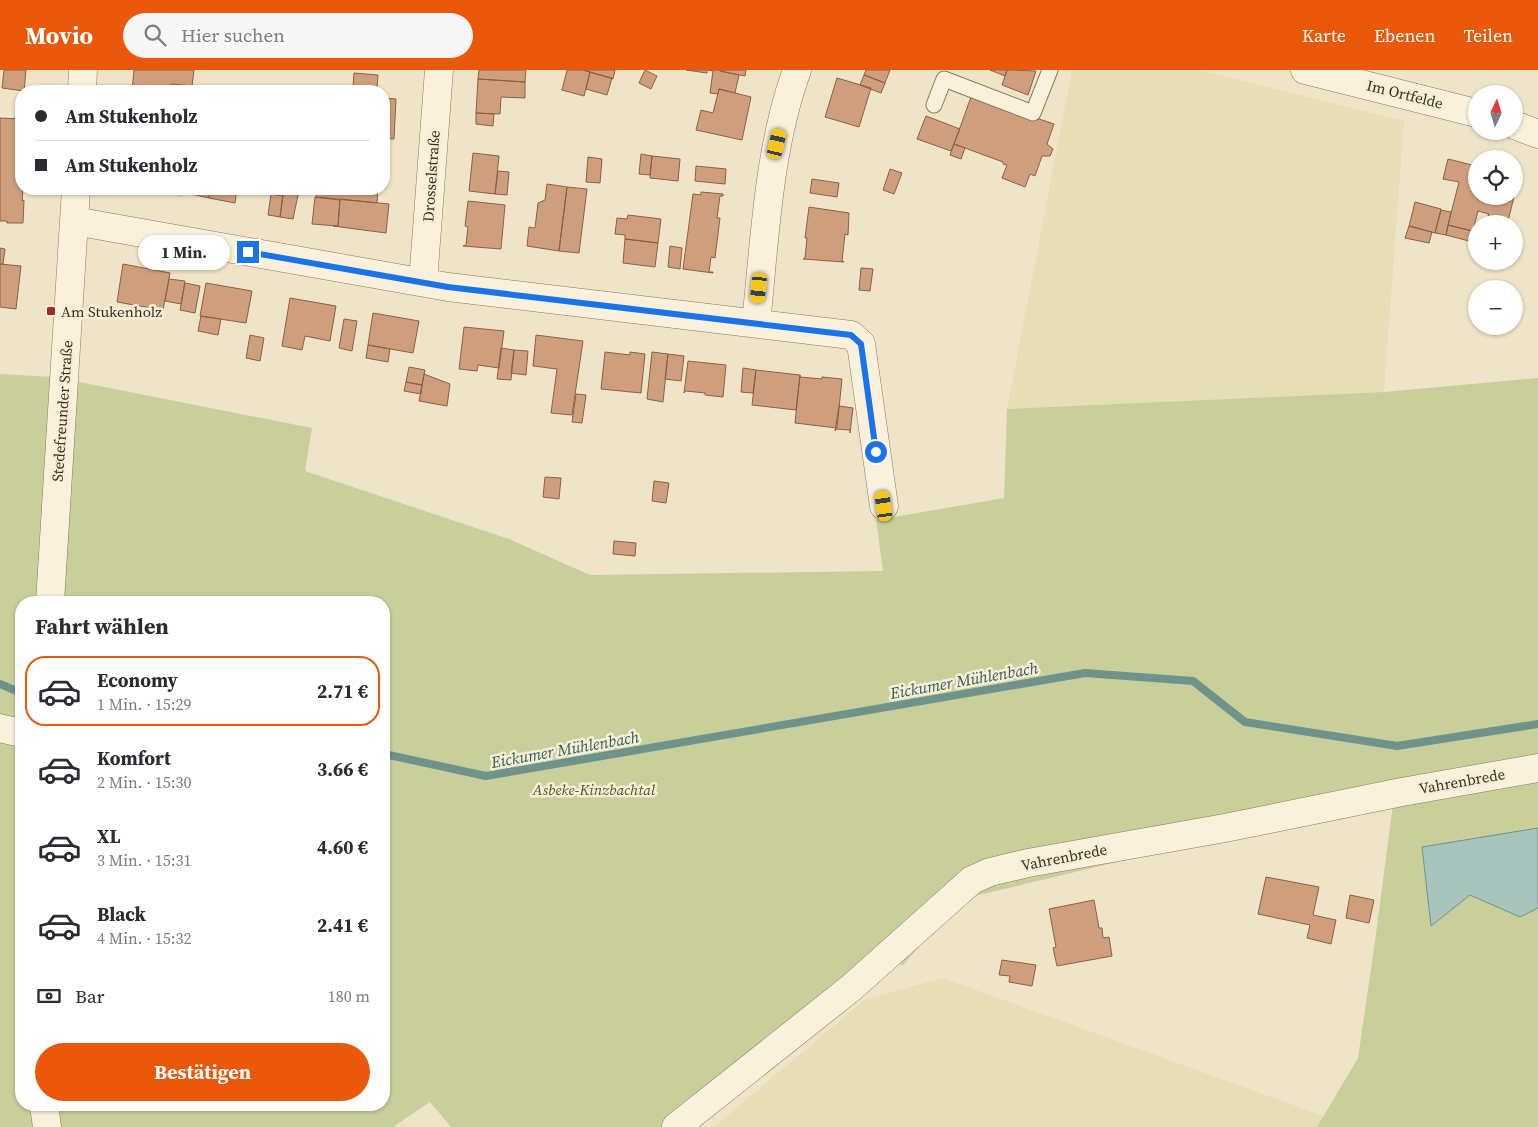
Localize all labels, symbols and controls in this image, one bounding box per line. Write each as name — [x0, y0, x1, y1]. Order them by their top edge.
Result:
search box — [123, 13, 473, 58]
text: Movio — [25, 19, 93, 52]
icon: search — [141, 21, 169, 49]
text: Hier suchen — [181, 22, 285, 48]
text: Karte — [1302, 23, 1346, 48]
text: Ebenen — [1374, 23, 1435, 48]
text: Teilen — [1463, 23, 1513, 48]
street label: Im Ortfelde — [1365, 74, 1446, 114]
north arrow — [1468, 85, 1522, 140]
map controls — [1468, 85, 1523, 335]
text: Am Stukenholz — [65, 103, 197, 129]
car — [766, 128, 787, 160]
street label: Drosselstraße — [417, 129, 445, 223]
button: locate — [1468, 150, 1523, 205]
text: Am Stukenholz — [65, 152, 197, 178]
button: + — [1468, 215, 1523, 270]
callout: 1 Min. — [138, 234, 230, 270]
text: 1 Min. — [161, 241, 207, 263]
route end — [237, 241, 259, 263]
car — [749, 272, 768, 304]
button: − — [1468, 280, 1523, 335]
place label: Am Stukenholz — [61, 301, 162, 322]
marker: Am Stukenholz — [45, 305, 57, 317]
street label: Stedefreunder Straße — [47, 339, 77, 482]
route start — [865, 441, 887, 463]
car — [874, 490, 893, 522]
text: Fahrt wählen — [35, 611, 169, 641]
water label: Eickumer Mühlenbach — [887, 656, 1040, 704]
text: Economy — [97, 667, 178, 693]
icon: car — [37, 669, 82, 714]
text: 2.71 € — [317, 678, 368, 704]
text: 1 Min. · 15:29 — [97, 693, 191, 715]
water label: Eickumer Mühlenbach — [488, 725, 641, 773]
text: Komfort — [97, 745, 171, 771]
icon: car — [37, 747, 82, 792]
text: 3.66 € — [317, 756, 368, 782]
street label: Vahrenbrede — [1417, 763, 1507, 799]
text: 2 Min. · 15:30 — [97, 771, 191, 793]
park label: Asbeke-Kinzbachtal — [532, 779, 656, 800]
text: XL — [97, 823, 120, 849]
icon: car — [37, 825, 82, 870]
text: 4.60 € — [317, 834, 368, 860]
street label: Vahrenbrede — [1019, 838, 1109, 876]
text: 3 Min. · 15:31 — [97, 849, 191, 871]
text: Black — [97, 901, 146, 927]
icon: car — [37, 903, 82, 948]
text: 2.41 € — [317, 912, 368, 938]
text: 4 Min. · 15:32 — [97, 927, 191, 949]
icon: cash — [35, 982, 63, 1010]
text: Bar — [75, 983, 105, 1009]
text: 180 m — [328, 985, 370, 1007]
button: Bestätigen — [35, 1043, 370, 1101]

